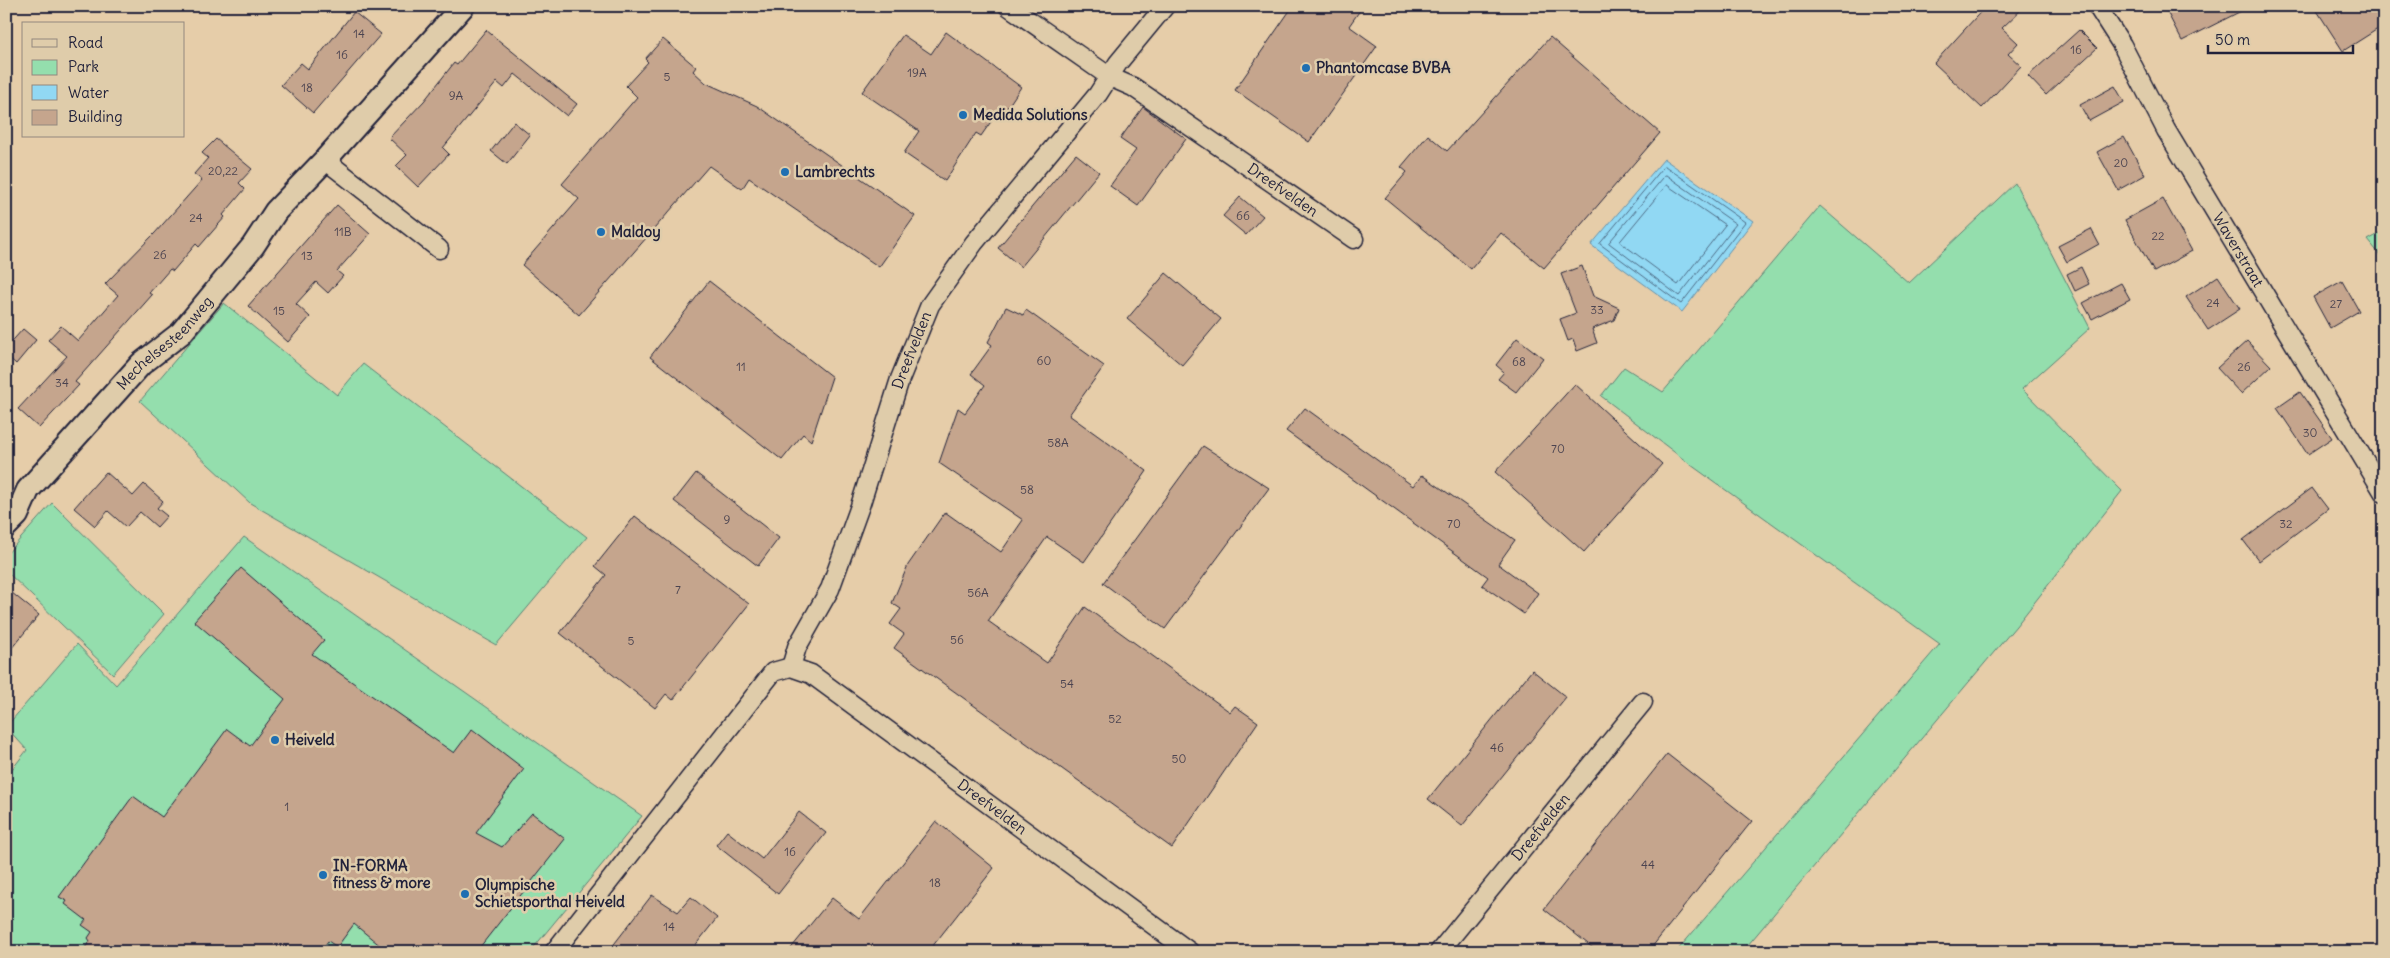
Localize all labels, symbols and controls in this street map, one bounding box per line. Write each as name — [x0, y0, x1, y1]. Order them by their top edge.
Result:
legend — [22, 22, 185, 138]
scale bar — [2208, 22, 2352, 54]
house number: 14 — [353, 26, 365, 41]
text: 50 m — [2215, 30, 2250, 49]
text: Road — [68, 33, 103, 52]
house number: 16 — [2070, 42, 2082, 57]
house number: 16 — [336, 47, 348, 62]
text: Park — [68, 57, 99, 76]
place label: Phantomcase BVBA — [1316, 58, 1451, 77]
marker: Phantomcase BVBA — [1300, 62, 1312, 74]
house number: 19A — [907, 65, 927, 80]
house number: 5 — [664, 69, 671, 84]
house number: 18 — [301, 80, 313, 95]
text: Water — [68, 83, 109, 102]
house number: 9A — [449, 88, 464, 103]
place label: Medida Solutions — [973, 105, 1088, 124]
text: Building — [68, 107, 123, 126]
marker: Medida Solutions — [957, 109, 969, 121]
house number: 20 — [2114, 155, 2128, 170]
street label: Dreefvelden — [1244, 159, 1322, 221]
place label: Lambrechts — [795, 162, 875, 181]
house number: 20,22 — [208, 163, 238, 178]
marker: Lambrechts — [779, 166, 791, 178]
house number: 66 — [1236, 208, 1250, 223]
street label: Waverstraat — [2209, 209, 2268, 290]
house number: 24 — [189, 210, 203, 225]
place label: Maldoy — [611, 222, 661, 242]
house number: 11B — [334, 224, 352, 239]
marker: Maldoy — [595, 226, 607, 238]
house number: 22 — [2151, 228, 2165, 243]
house number: 26 — [153, 247, 167, 262]
house number: 13 — [301, 248, 313, 263]
street label: Mechelsesteenweg — [112, 292, 217, 394]
house number: 24 — [2206, 295, 2220, 310]
house number: 27 — [2330, 296, 2342, 311]
house number: 33 — [1590, 302, 1604, 317]
house number: 15 — [273, 303, 285, 318]
street label: Dreefvelden — [887, 308, 935, 391]
house number: 60 — [1037, 353, 1052, 368]
house number: 68 — [1512, 354, 1526, 369]
house number: 11 — [736, 359, 746, 374]
house number: 26 — [2237, 359, 2251, 374]
house number: 34 — [55, 375, 69, 390]
house number: 30 — [2303, 425, 2317, 440]
house number: 58A — [1047, 435, 1069, 450]
house number: 70 — [1551, 441, 1565, 456]
house number: 58 — [1020, 482, 1034, 497]
house number: 9 — [724, 512, 731, 527]
house number: 70 — [1447, 516, 1461, 531]
house number: 32 — [2279, 516, 2293, 531]
house number: 7 — [675, 582, 681, 597]
house number: 56A — [967, 585, 989, 600]
house number: 56 — [950, 632, 964, 647]
house number: 5 — [628, 633, 635, 648]
house number: 54 — [1060, 676, 1074, 691]
house number: 52 — [1108, 711, 1122, 726]
place label: Heiveld — [285, 730, 335, 749]
marker: Heiveld — [269, 734, 281, 746]
house number: 46 — [1490, 740, 1504, 755]
house number: 50 — [1172, 751, 1187, 766]
street label: Dreefvelden — [954, 775, 1031, 838]
street label: Dreefvelden — [1507, 789, 1574, 865]
house number: 1 — [285, 799, 289, 814]
house number: 16 — [784, 844, 796, 859]
place label: IN-FORMA fitness & more — [333, 856, 431, 892]
house number: 44 — [1641, 857, 1655, 872]
marker: IN-FORMA fitness & more — [317, 869, 329, 881]
place label: Olympische Schietsporthal Heiveld — [475, 875, 625, 912]
house number: 18 — [929, 875, 941, 890]
marker: Olympische Schietsporthal Heiveld — [459, 888, 471, 900]
house number: 14 — [663, 919, 675, 934]

